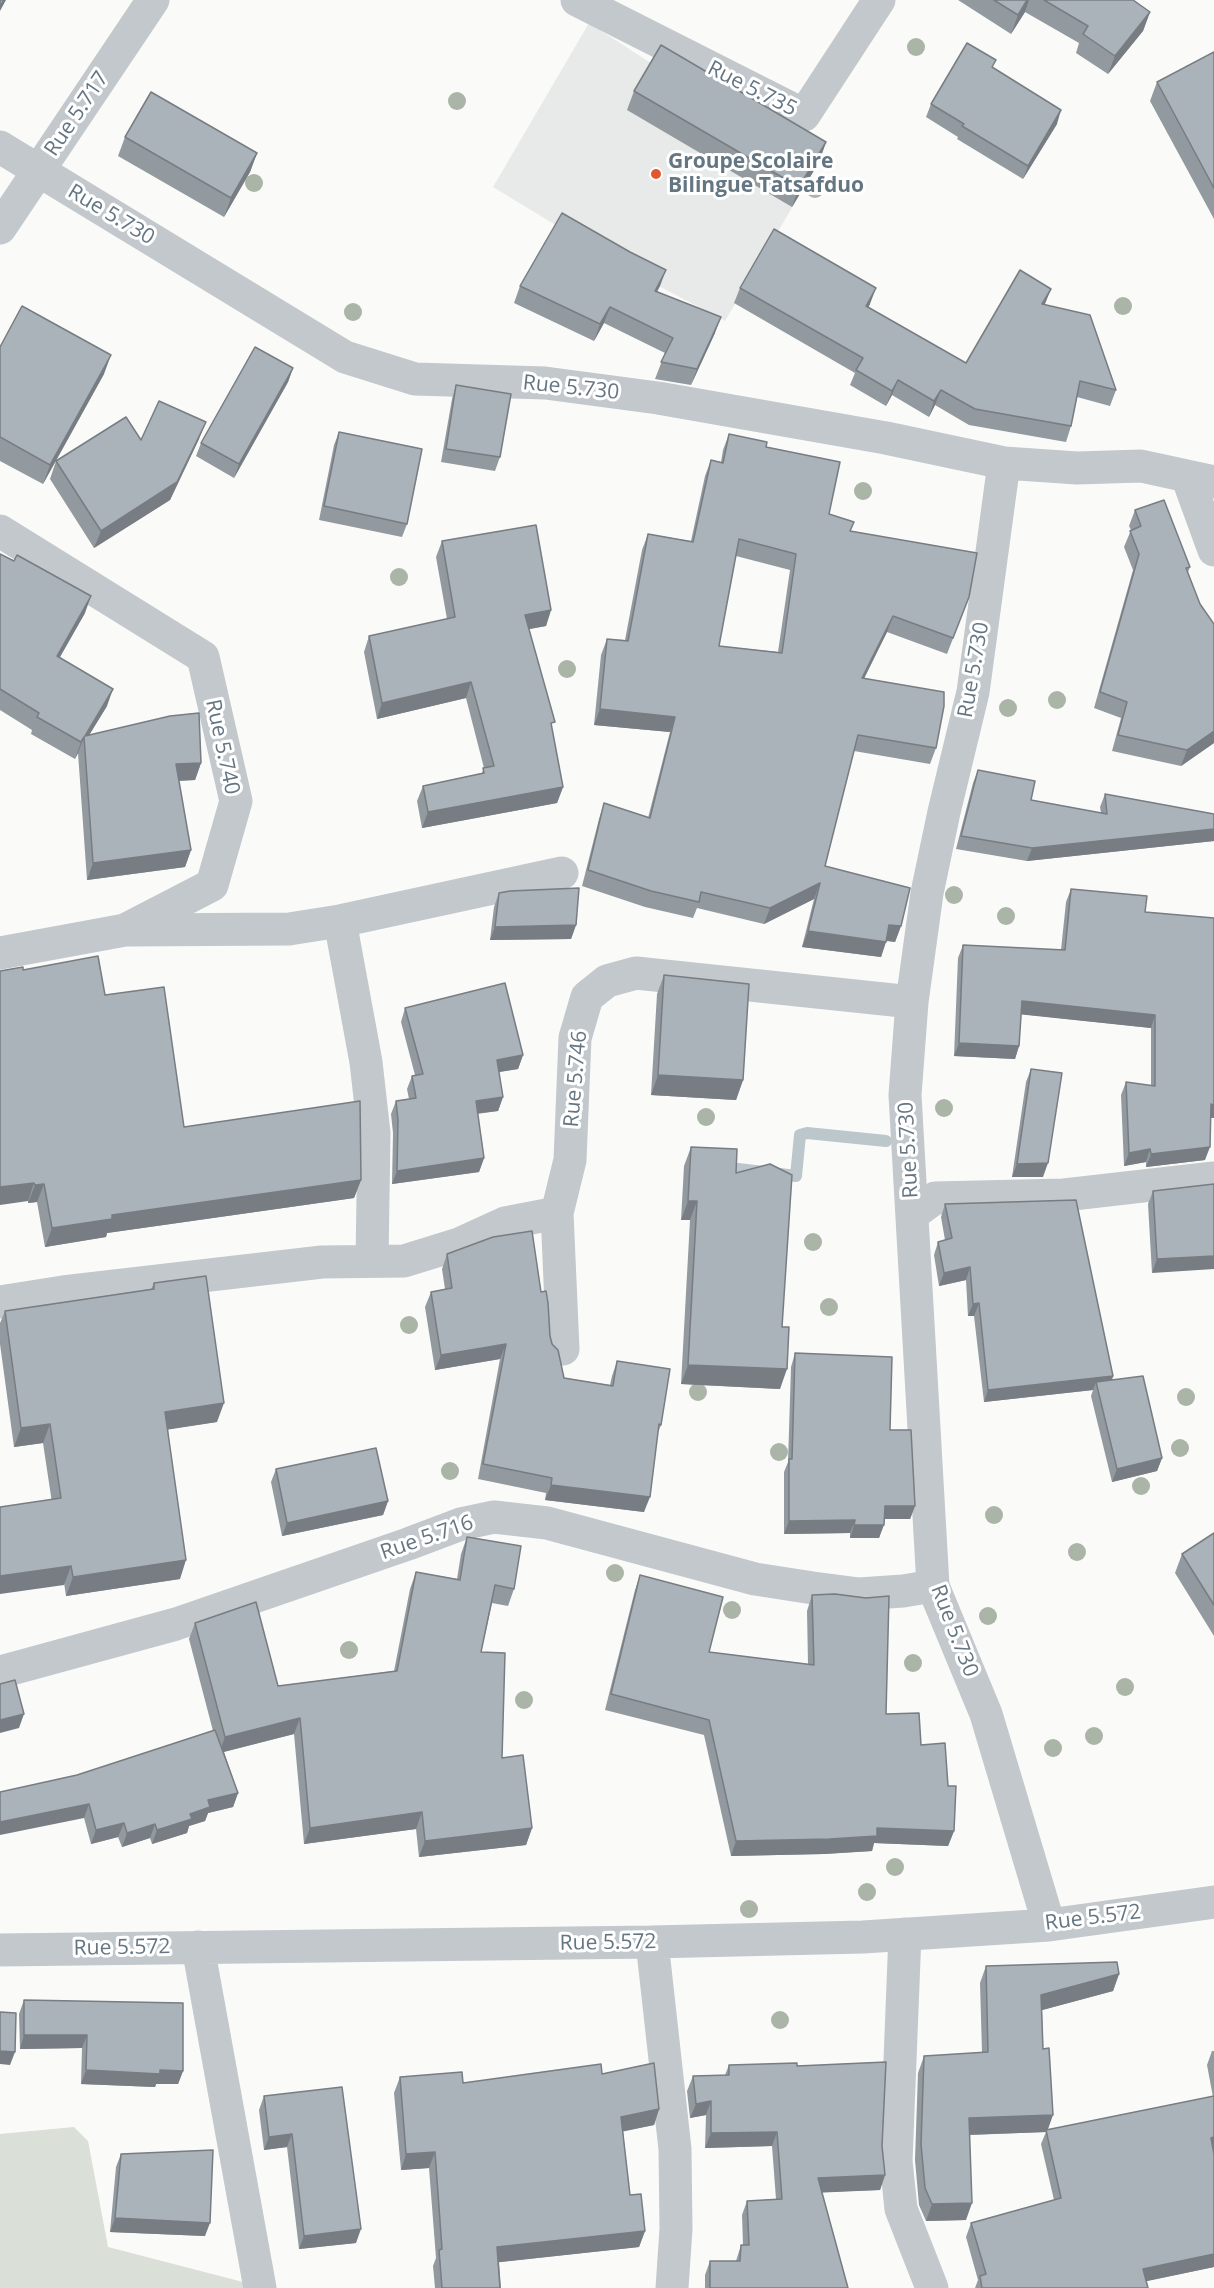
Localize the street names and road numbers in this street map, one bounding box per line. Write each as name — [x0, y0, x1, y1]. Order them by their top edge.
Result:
street label: Rue 5.735 — [703, 56, 801, 122]
street label: Rue 5.717 — [40, 67, 114, 161]
street label: Rue 5.730 — [63, 179, 159, 251]
street label: Rue 5.730 — [522, 370, 620, 406]
street label: Rue 5.730 — [953, 620, 995, 720]
street label: Rue 5.740 — [200, 697, 244, 797]
street label: Rue 5.746 — [559, 1030, 593, 1128]
street label: Rue 5.730 — [894, 1101, 924, 1199]
street label: Rue 5.716 — [377, 1510, 477, 1566]
street label: Rue 5.730 — [925, 1581, 983, 1681]
street label: Rue 5.572 — [1044, 1900, 1142, 1936]
street label: Rue 5.572 — [559, 1930, 657, 1956]
street label: Rue 5.572 — [73, 1935, 171, 1961]

